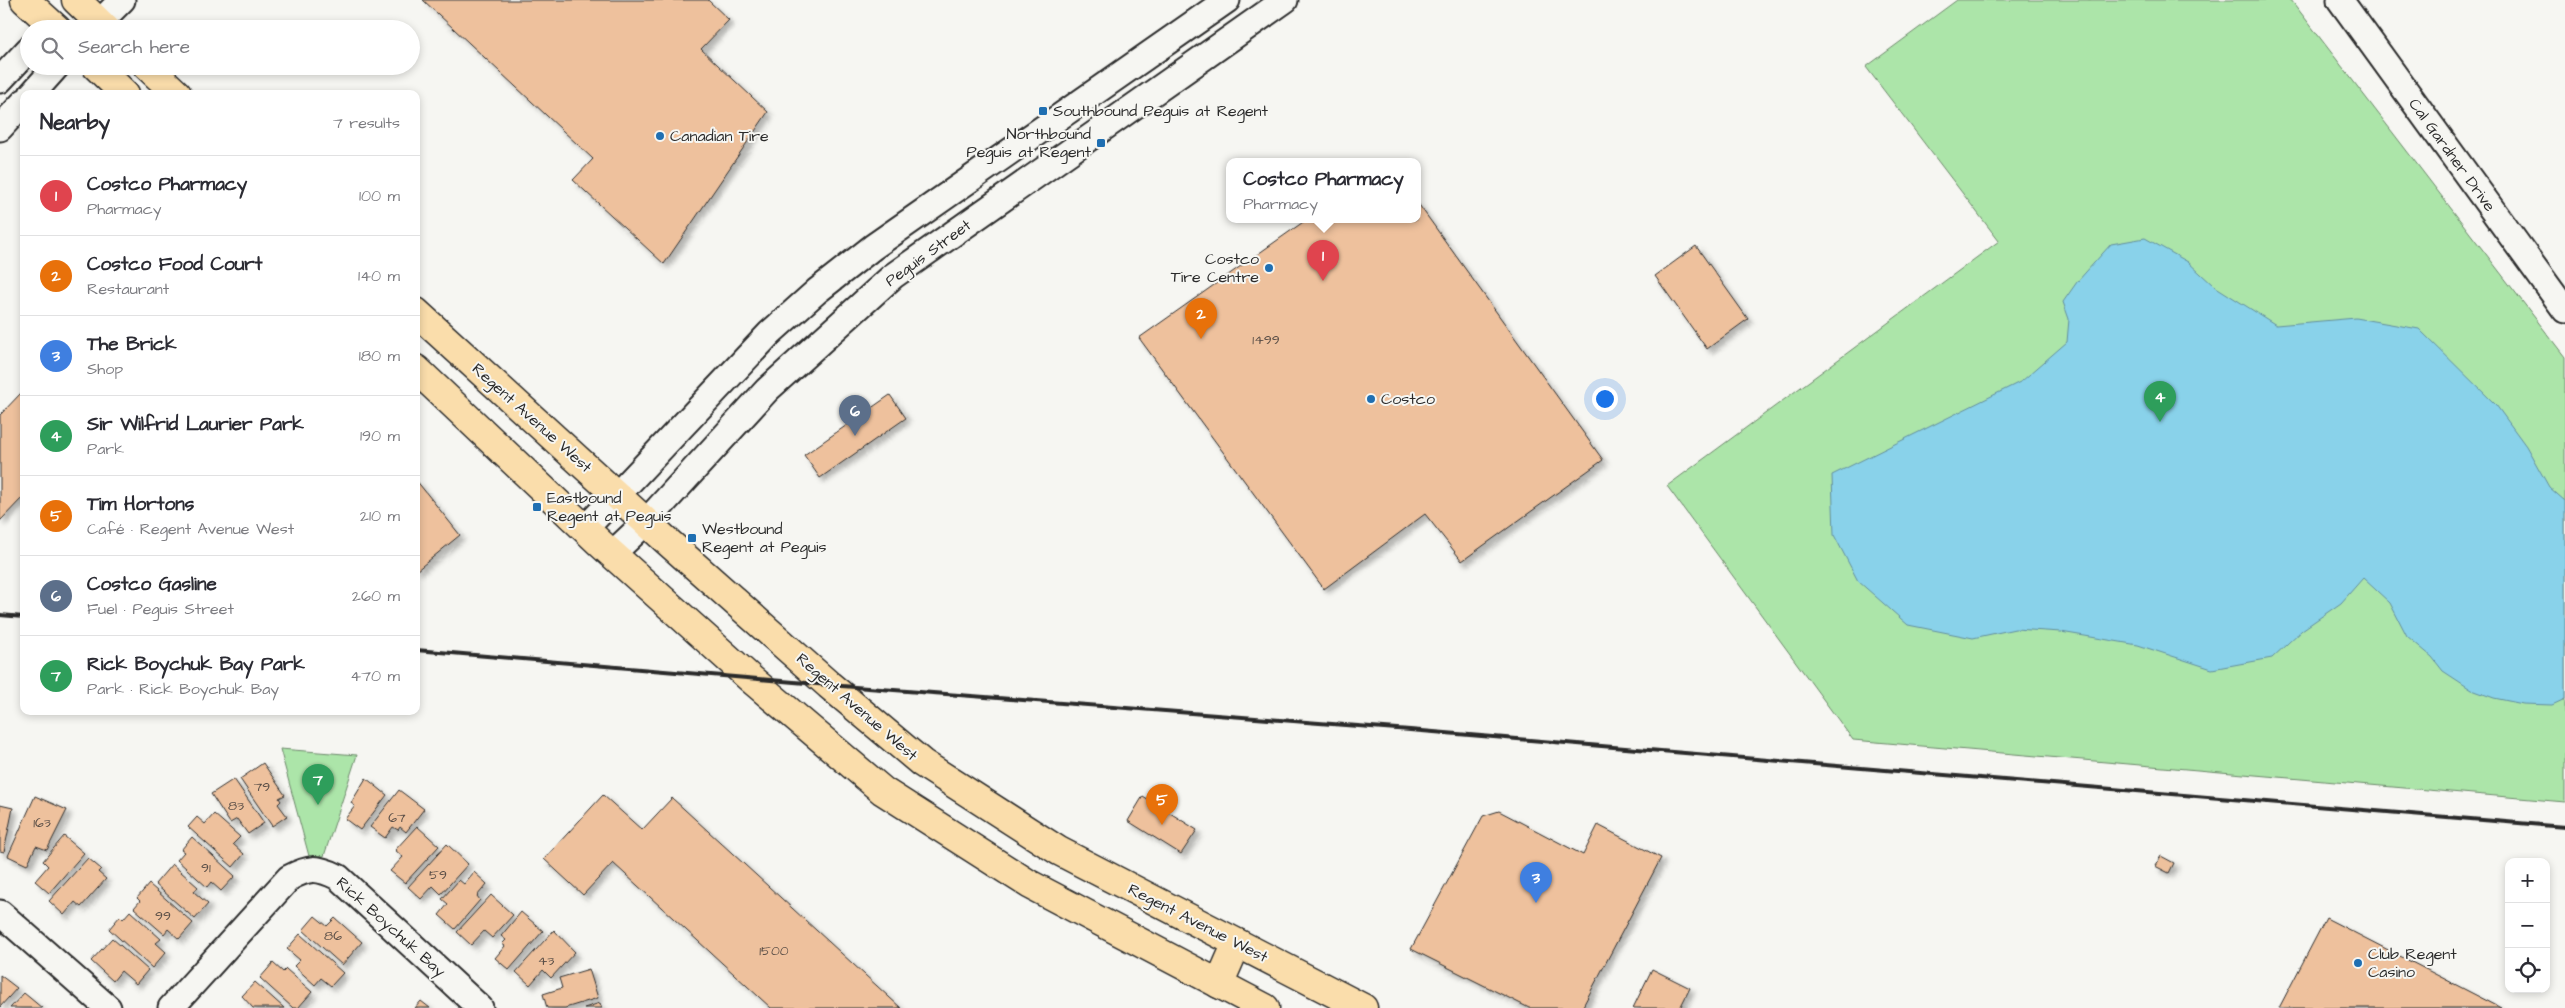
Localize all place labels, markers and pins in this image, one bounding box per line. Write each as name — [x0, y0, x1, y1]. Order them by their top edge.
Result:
place label: Southbound Peguis at Regent — [1053, 100, 1269, 123]
marker: Southbound Peguis at Regent — [1037, 105, 1049, 117]
place label: Northbound Peguis at Regent — [966, 123, 1092, 164]
place label: Canadian Tire — [670, 125, 769, 147]
marker: Canadian Tire — [654, 130, 666, 142]
marker: Northbound Peguis at Regent — [1095, 137, 1107, 149]
pin: 1 — [1307, 240, 1339, 281]
place label: Costco Tire Centre — [1171, 248, 1259, 288]
marker: Costco Tire Centre — [1263, 262, 1275, 274]
pin: 2 — [1185, 298, 1217, 339]
pin: 4 — [2144, 381, 2176, 422]
place label: Costco — [1381, 388, 1435, 410]
marker: Costco — [1365, 393, 1377, 405]
pin: 6 — [839, 395, 871, 436]
place label: Eastbound Regent at Peguis — [547, 487, 672, 528]
marker: Eastbound Regent at Peguis — [531, 501, 543, 513]
place label: Westbound Regent at Peguis — [702, 518, 827, 559]
marker: Westbound Regent at Peguis — [686, 532, 698, 544]
pin: 7 — [302, 764, 334, 805]
pin: 5 — [1146, 784, 1178, 825]
pin: 3 — [1520, 862, 1552, 903]
place label: Club Regent Casino — [2368, 943, 2457, 983]
marker: Club Regent Casino — [2352, 957, 2364, 969]

